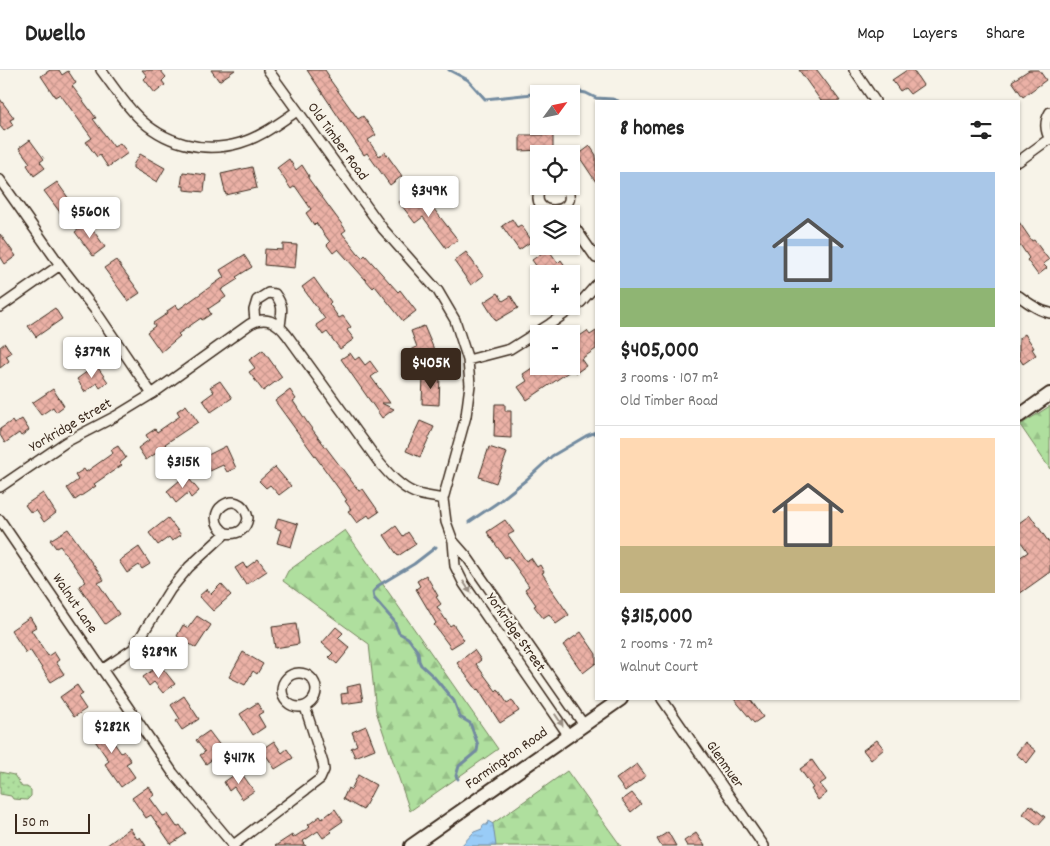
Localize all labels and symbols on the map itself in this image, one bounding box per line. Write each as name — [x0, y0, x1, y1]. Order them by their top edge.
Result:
north arrow — [530, 85, 580, 135]
street label: Old Timber Road — [301, 98, 373, 186]
pin: $349K — [394, 176, 464, 218]
pin: $560K — [55, 196, 125, 239]
pin: $379K — [57, 336, 127, 379]
pin: $405K — [396, 348, 466, 390]
street label: Yorkridge Street — [26, 393, 117, 459]
pin: $315K — [148, 446, 218, 489]
street label: Walnut Lane — [46, 570, 102, 639]
one-way arrow — [462, 580, 471, 593]
street label: Yorkridge Street — [480, 589, 551, 677]
pin: $289K — [124, 636, 194, 679]
pin: $282K — [77, 712, 147, 754]
one-way arrow — [554, 714, 564, 727]
street label: Farmington Road — [461, 722, 553, 796]
street label: Glenmuer — [700, 737, 749, 794]
pin: $417K — [204, 742, 274, 785]
scale bar — [15, 811, 90, 834]

